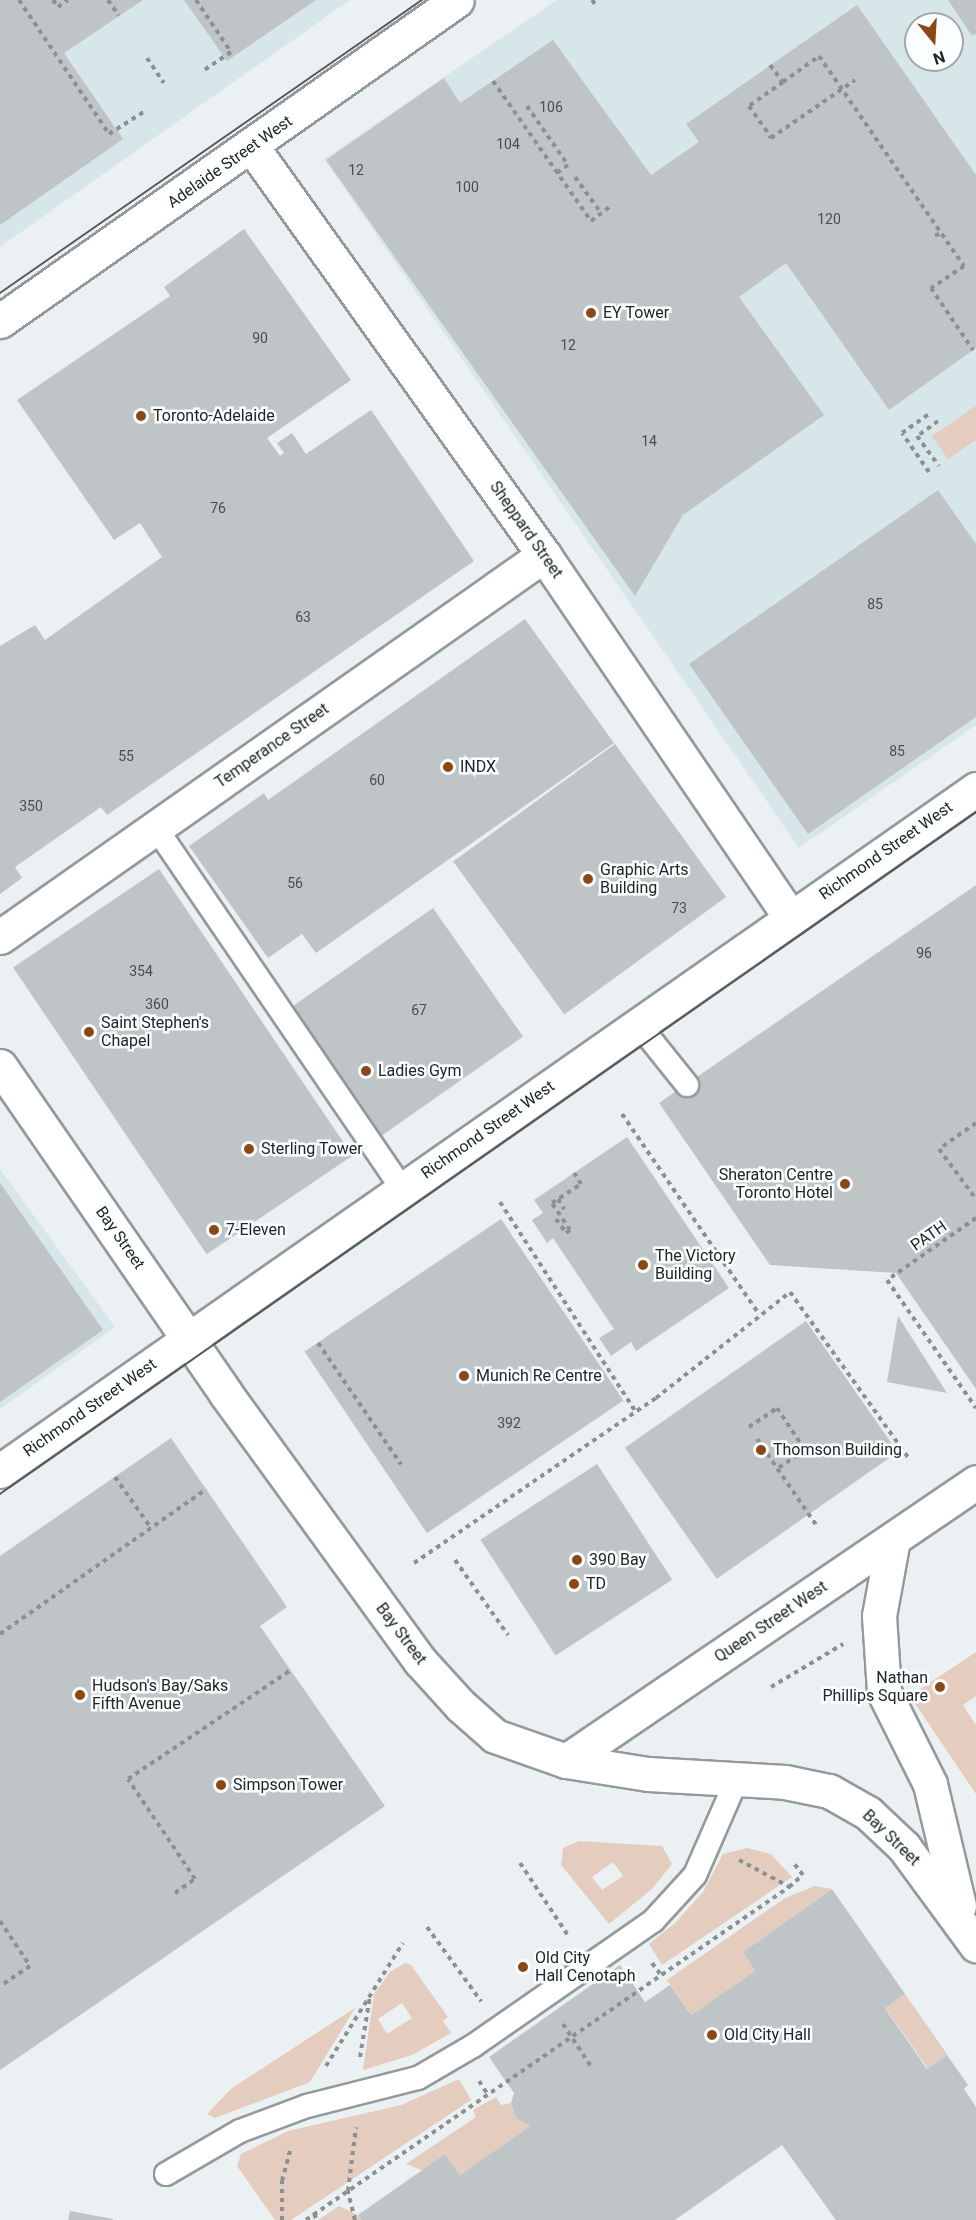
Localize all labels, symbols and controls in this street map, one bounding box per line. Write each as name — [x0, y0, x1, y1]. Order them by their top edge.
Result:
north arrow — [904, 12, 964, 72]
text: N — [931, 47, 947, 68]
house number: 106 — [539, 99, 563, 115]
street label: Adelaide Street West — [164, 112, 296, 212]
house number: 104 — [496, 136, 520, 152]
house number: 12 — [348, 162, 364, 178]
house number: 100 — [455, 179, 479, 195]
house number: 120 — [817, 211, 841, 227]
place label: EY Tower — [603, 303, 670, 323]
marker: EY Tower — [584, 306, 598, 320]
house number: 90 — [252, 330, 268, 346]
house number: 12 — [560, 337, 576, 353]
place label: Toronto-Adelaide — [153, 406, 275, 426]
marker: Toronto-Adelaide — [134, 409, 148, 423]
house number: 14 — [641, 433, 657, 449]
street label: Sheppard Street — [485, 478, 567, 582]
house number: 76 — [210, 500, 226, 516]
house number: 85 — [867, 596, 883, 612]
house number: 63 — [295, 609, 311, 625]
street label: Temperance Street — [211, 700, 333, 792]
house number: 85 — [889, 743, 905, 759]
house number: 55 — [118, 748, 134, 764]
place label: INDX — [460, 757, 496, 777]
marker: INDX — [441, 760, 455, 774]
house number: 60 — [369, 772, 385, 788]
house number: 350 — [19, 798, 43, 814]
street label: Richmond Street West — [816, 798, 956, 904]
place label: Graphic Arts Building — [600, 860, 688, 898]
marker: Graphic Arts Building — [581, 872, 595, 886]
house number: 56 — [287, 875, 303, 891]
house number: 73 — [671, 900, 687, 916]
house number: 96 — [916, 945, 932, 961]
house number: 354 — [129, 963, 153, 979]
house number: 360 — [145, 996, 169, 1012]
house number: 67 — [411, 1002, 427, 1018]
place label: Saint Stephen's Chapel — [101, 1013, 209, 1051]
marker: Saint Stephen's Chapel — [82, 1025, 96, 1039]
place label: Ladies Gym — [378, 1061, 461, 1081]
marker: Ladies Gym — [359, 1064, 373, 1078]
street label: Richmond Street West — [418, 1077, 558, 1183]
place label: Sterling Tower — [261, 1139, 363, 1159]
marker: Sterling Tower — [242, 1142, 256, 1156]
place label: Sheraton Centre Toronto Hotel — [719, 1165, 833, 1203]
marker: Sheraton Centre Toronto Hotel — [838, 1177, 852, 1191]
street label: Bay Street — [91, 1203, 149, 1273]
street label: PATH — [907, 1217, 951, 1255]
place label: 7-Eleven — [226, 1220, 286, 1240]
marker: 7-Eleven — [207, 1223, 221, 1237]
place label: The Victory Building — [655, 1246, 736, 1284]
marker: The Victory Building — [636, 1258, 650, 1272]
street label: Richmond Street West — [20, 1355, 160, 1461]
place label: Munich Re Centre — [476, 1366, 602, 1386]
marker: Munich Re Centre — [457, 1369, 471, 1383]
house number: 392 — [497, 1415, 521, 1431]
place label: Thomson Building — [773, 1440, 902, 1460]
marker: Thomson Building — [754, 1443, 768, 1457]
place label: 390 Bay — [589, 1550, 646, 1570]
marker: 390 Bay — [570, 1553, 584, 1567]
place label: TD — [586, 1574, 606, 1594]
marker: TD — [567, 1577, 581, 1591]
street label: Queen Street West — [711, 1577, 831, 1667]
street label: Bay Street — [372, 1599, 430, 1669]
place label: Nathan Phillips Square — [822, 1668, 928, 1706]
place label: Hudson's Bay/Saks Fifth Avenue — [92, 1676, 228, 1714]
marker: Nathan Phillips Square — [933, 1680, 947, 1694]
marker: Hudson's Bay/Saks Fifth Avenue — [73, 1688, 87, 1702]
place label: Simpson Tower — [233, 1775, 343, 1795]
marker: Simpson Tower — [214, 1778, 228, 1792]
street label: Bay Street — [858, 1806, 924, 1870]
place label: Old City Hall Cenotaph — [535, 1948, 635, 1986]
marker: Old City Hall Cenotaph — [516, 1960, 530, 1974]
place label: Old City Hall — [724, 2025, 811, 2045]
marker: Old City Hall — [705, 2028, 719, 2042]

